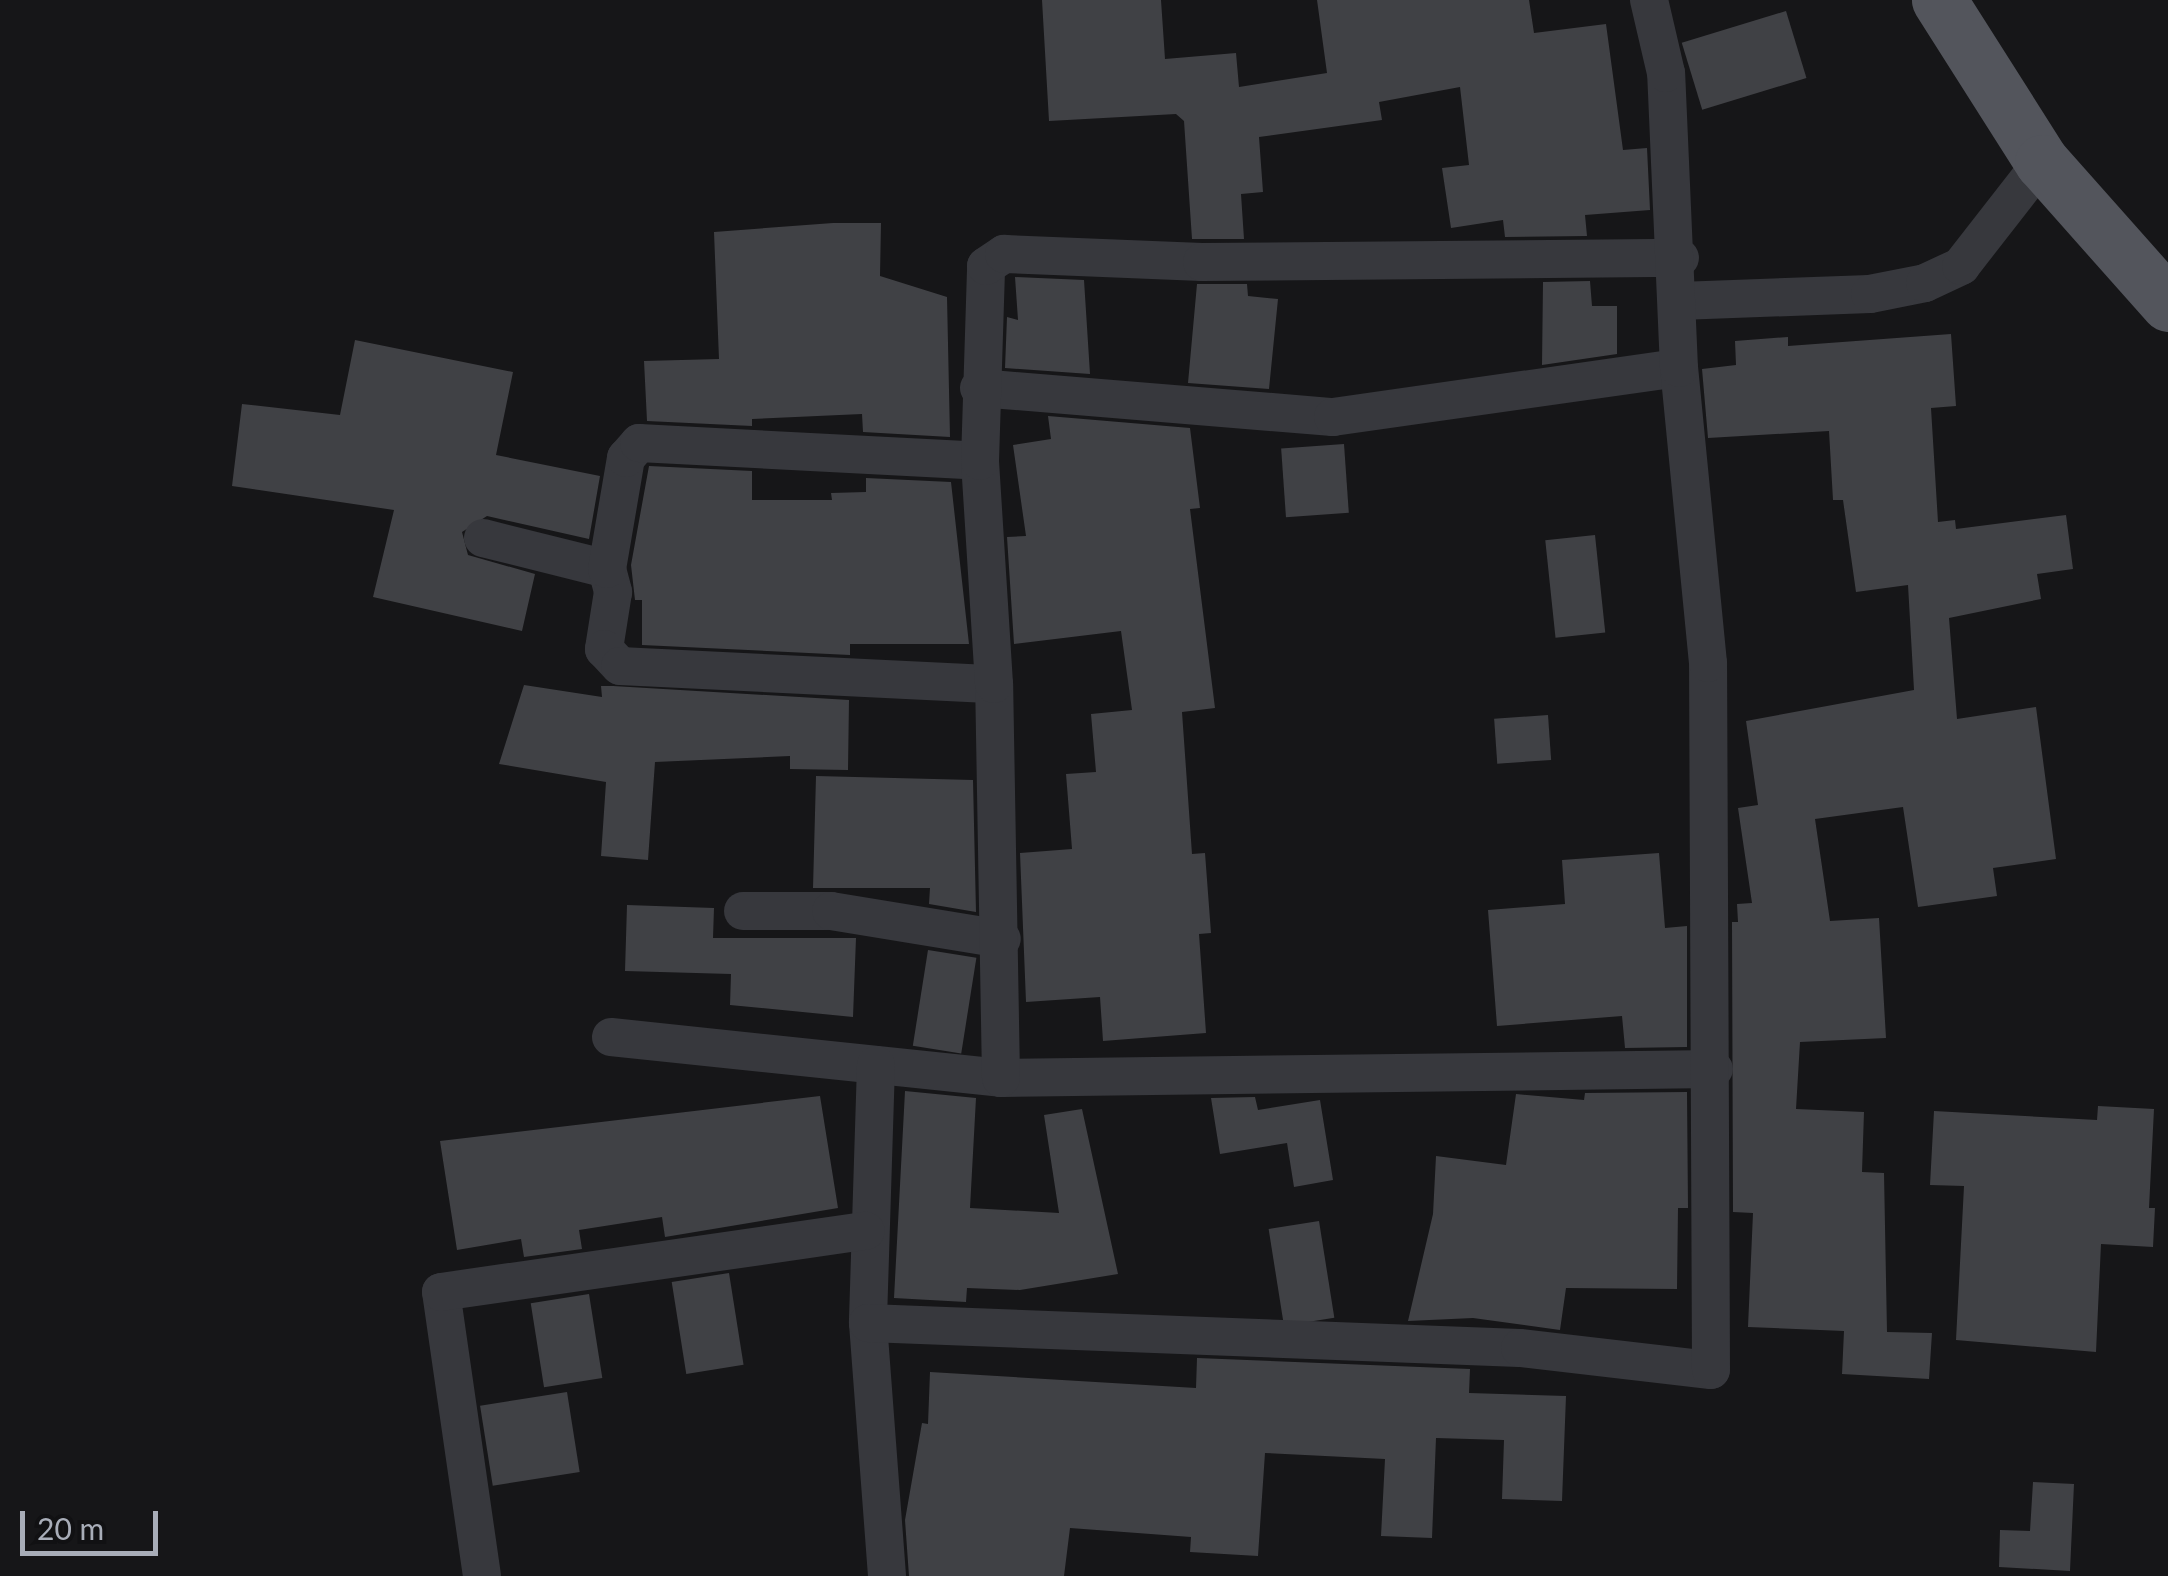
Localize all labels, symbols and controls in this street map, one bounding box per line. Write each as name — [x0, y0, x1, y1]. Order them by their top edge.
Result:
scale bar — [25, 1491, 162, 1553]
text: 20 m — [37, 1510, 104, 1546]

